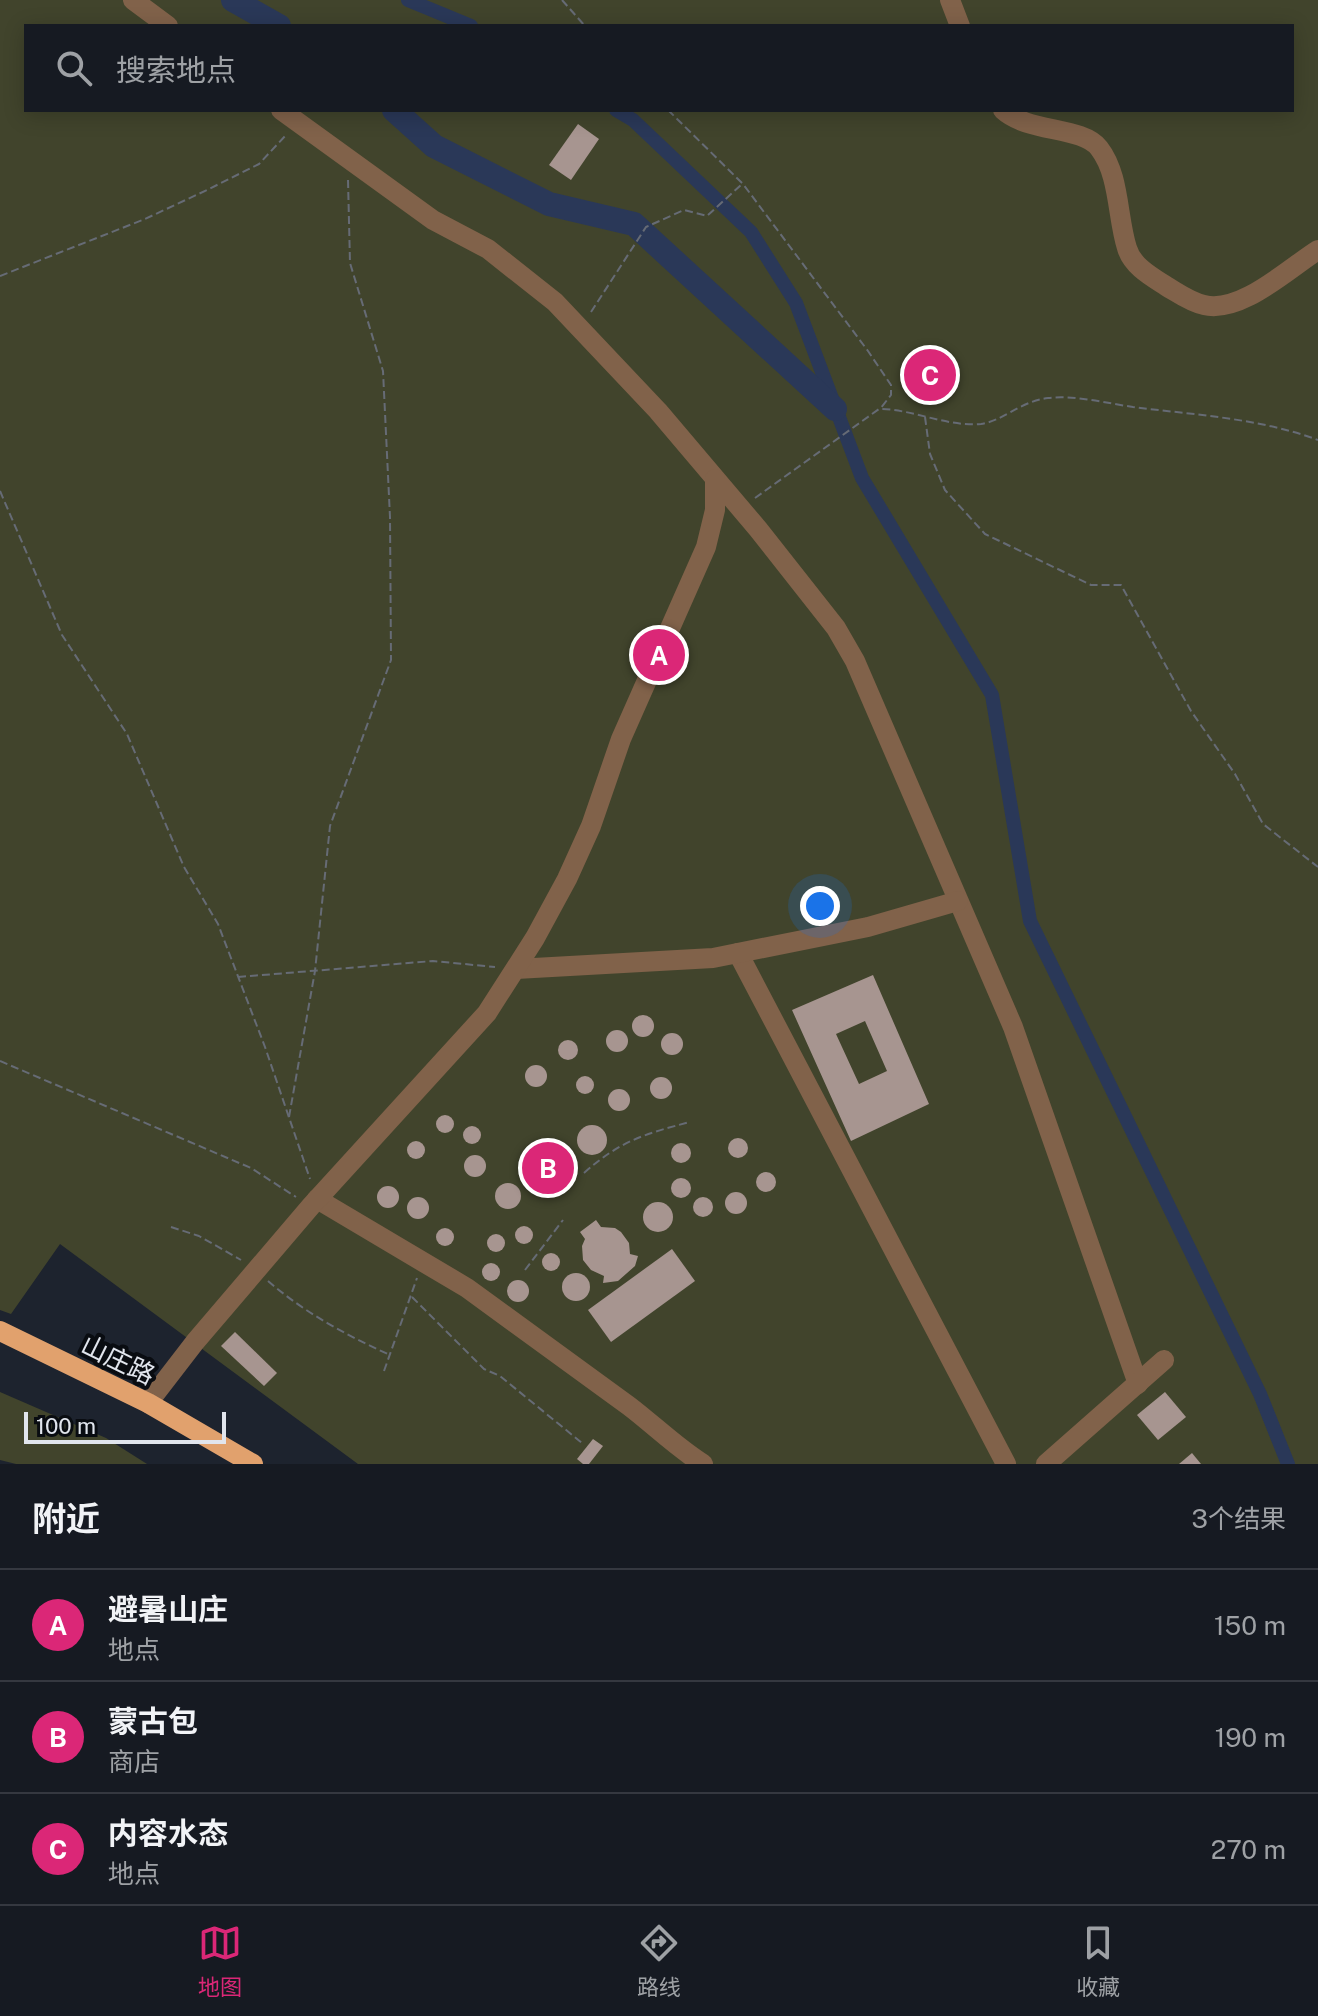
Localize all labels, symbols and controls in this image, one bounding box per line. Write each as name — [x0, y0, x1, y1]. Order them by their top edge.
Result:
search box — [24, 24, 1294, 112]
icon: search — [52, 46, 96, 90]
text: 搜索地点 — [116, 52, 236, 88]
pin: C — [904, 345, 956, 405]
pin: A — [633, 625, 685, 685]
your location — [800, 886, 840, 926]
pin: B — [522, 1138, 574, 1198]
street label: 山庄路 — [76, 1329, 160, 1391]
scale bar — [24, 1408, 226, 1444]
text: 100 m — [36, 1413, 96, 1439]
text: 附近 — [32, 1499, 100, 1539]
text: 3个结果 — [1192, 1503, 1286, 1534]
text: 避暑山庄 — [108, 1591, 228, 1627]
text: A — [49, 1610, 67, 1641]
text: 150 m — [1214, 1610, 1286, 1641]
text: 地点 — [108, 1634, 160, 1665]
text: 蒙古包 — [108, 1703, 198, 1739]
text: B — [49, 1722, 67, 1753]
text: 190 m — [1215, 1722, 1286, 1753]
text: 商店 — [108, 1746, 160, 1777]
text: 内容水态 — [108, 1815, 228, 1851]
text: C — [49, 1834, 67, 1865]
text: 270 m — [1211, 1834, 1286, 1865]
text: 地点 — [108, 1858, 160, 1889]
tab: 地图 — [198, 1921, 242, 2001]
tab: 路线 — [637, 1921, 681, 2001]
tab: 收藏 — [1076, 1921, 1120, 2001]

